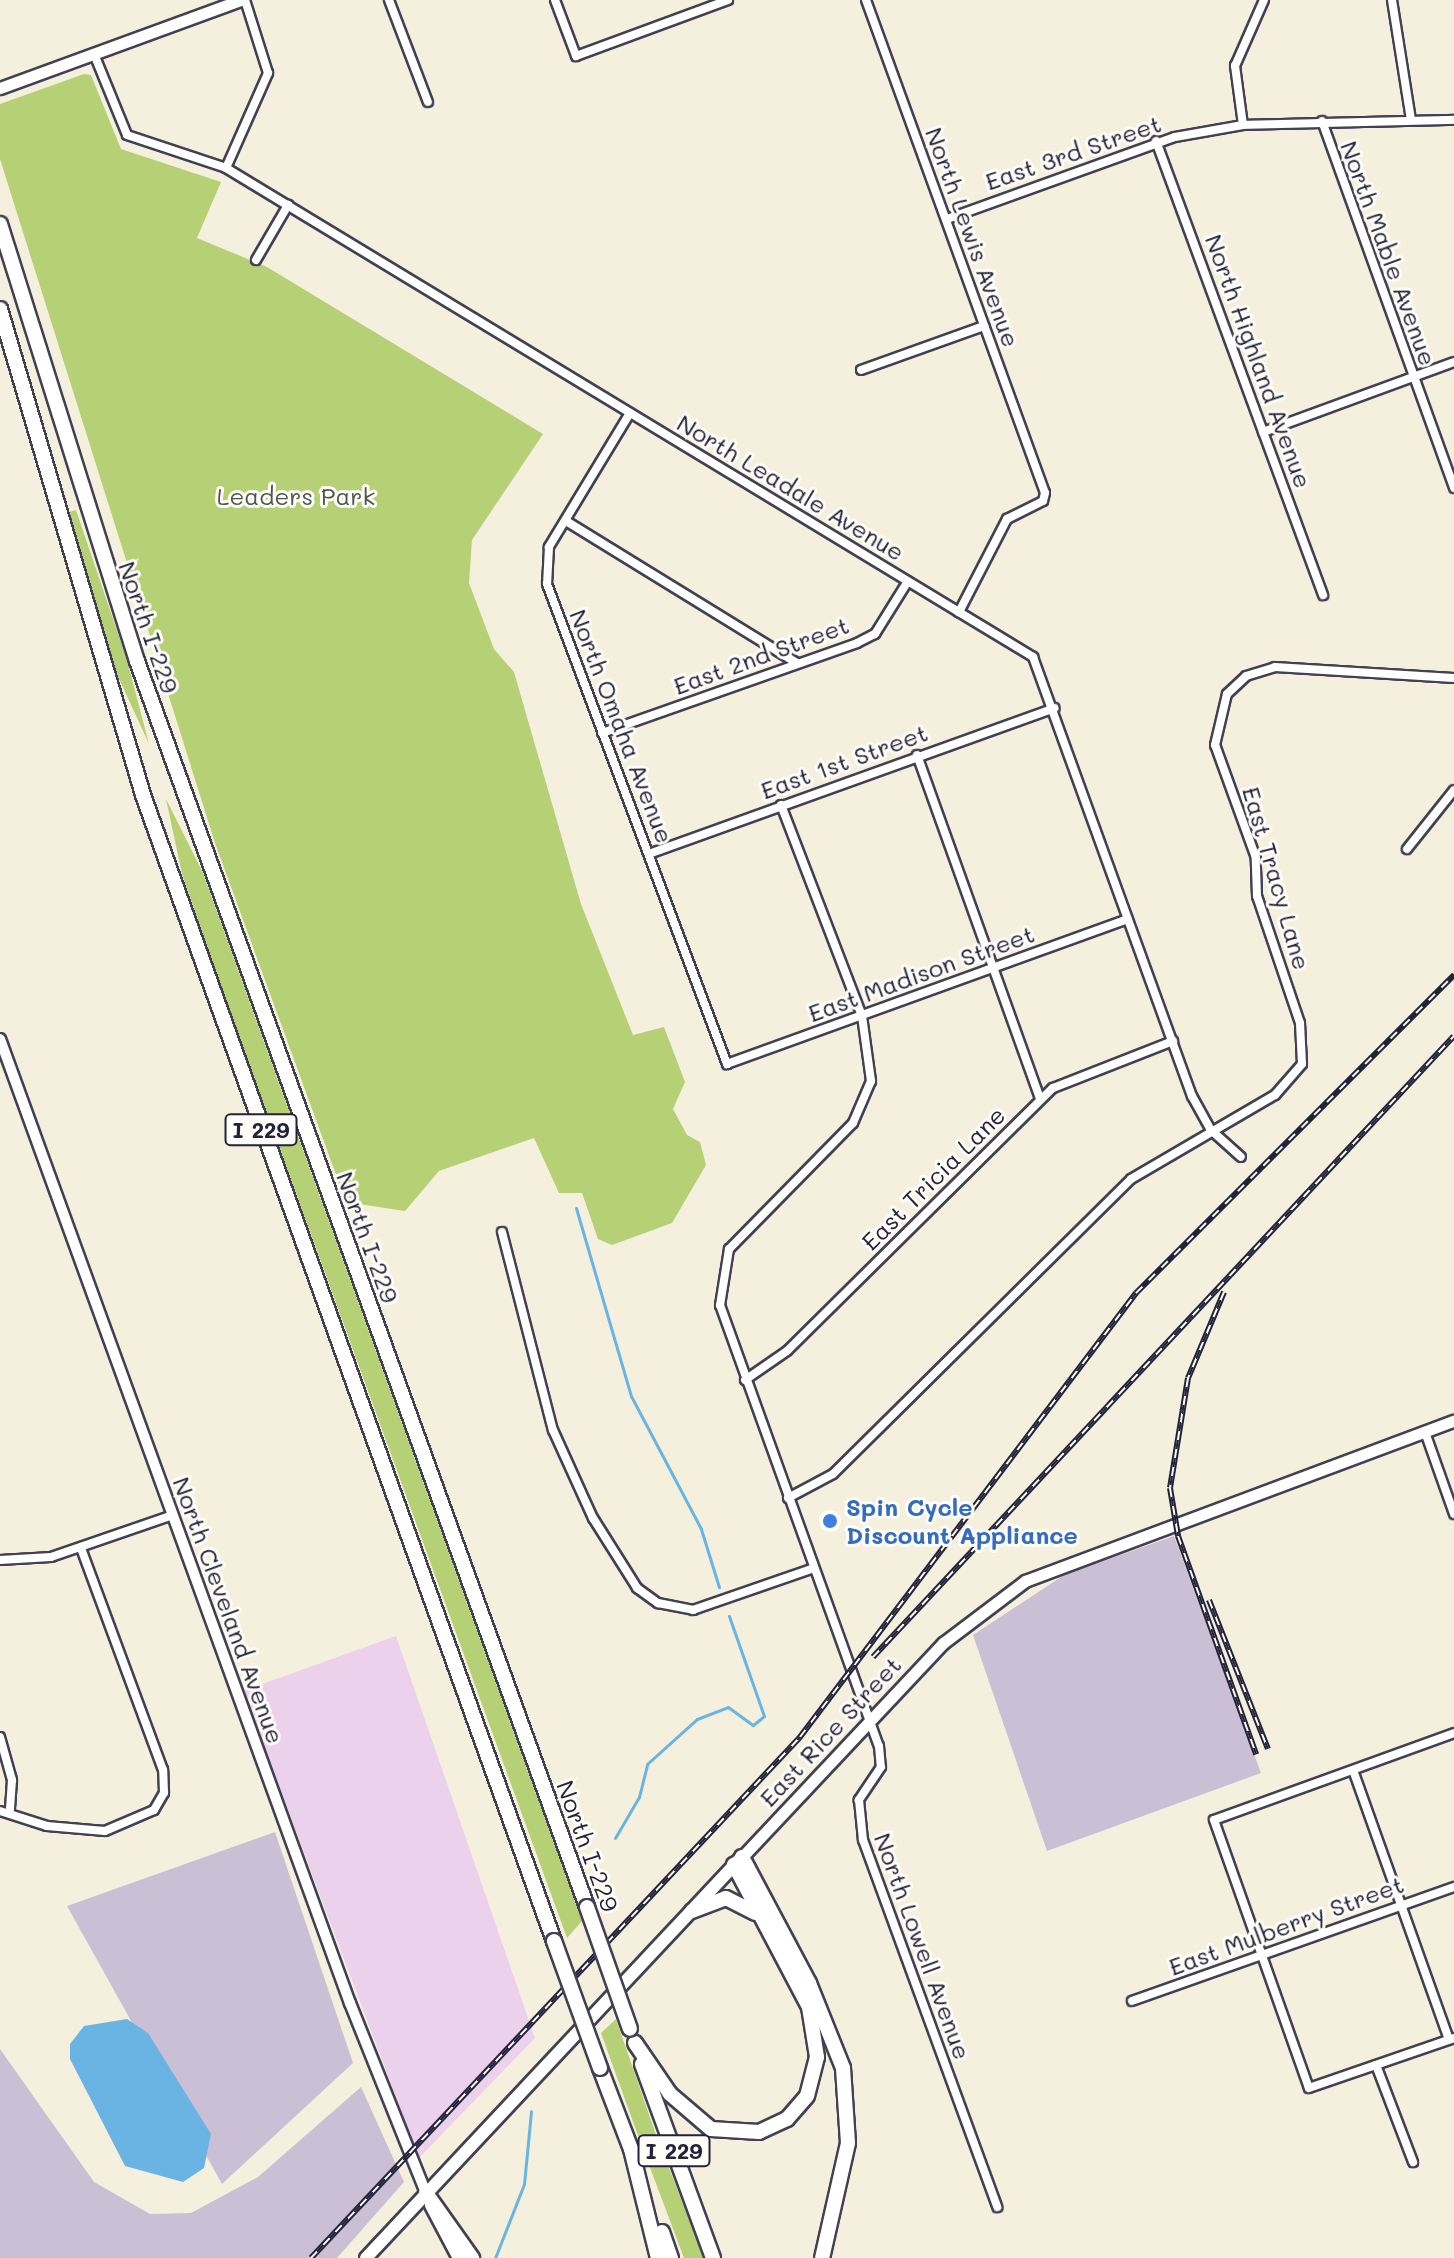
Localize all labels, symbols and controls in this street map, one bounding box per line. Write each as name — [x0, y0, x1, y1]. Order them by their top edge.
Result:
street label: East 3rd Street — [981, 108, 1165, 196]
street label: North Lewis Avenue — [920, 123, 1026, 351]
street label: North Mable Avenue — [1335, 137, 1443, 369]
street label: North Highland Avenue — [1200, 230, 1318, 492]
street label: North Leadale Avenue — [672, 408, 910, 566]
park label: Leaders Park — [217, 482, 375, 510]
street label: North I-229 — [113, 557, 185, 697]
street label: North Omaha Avenue — [564, 605, 680, 847]
street label: East 2nd Street — [669, 610, 853, 700]
street label: East 1st Street — [757, 717, 931, 805]
street label: East Tracy Lane — [1237, 783, 1317, 973]
street label: East Madison Street — [804, 919, 1038, 1027]
street label: East Tricia Lane — [855, 1100, 1011, 1256]
road number: I 229 — [223, 1112, 299, 1148]
street label: North I-229 — [331, 1168, 405, 1306]
street label: North Cleveland Avenue — [167, 1473, 291, 1747]
place label: Spin Cycle Discount Appliance — [846, 1493, 1078, 1549]
marker: Spin Cycle Discount Appliance — [821, 1512, 839, 1530]
street label: East Rice Street — [753, 1650, 907, 1812]
street label: North I-229 — [551, 1777, 625, 1915]
street label: North Lowell Avenue — [869, 1829, 977, 2063]
street label: East Mulberry Street — [1165, 1869, 1407, 1981]
road number: I 229 — [636, 2133, 712, 2169]

